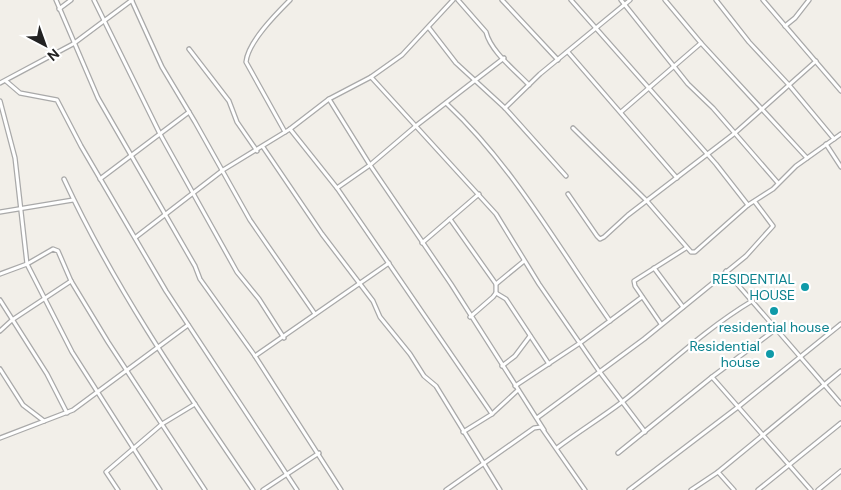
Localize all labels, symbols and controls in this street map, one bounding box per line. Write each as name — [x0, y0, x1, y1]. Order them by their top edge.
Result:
north arrow — [20, 20, 70, 70]
text: N — [44, 45, 63, 65]
place label: RESIDENTIAL HOUSE — [712, 270, 795, 304]
marker: RESIDENTIAL HOUSE — [799, 281, 811, 293]
marker: residential house — [768, 305, 780, 317]
place label: residential house — [719, 318, 829, 336]
place label: Residential house — [689, 337, 760, 371]
marker: Residential house — [764, 348, 776, 360]

